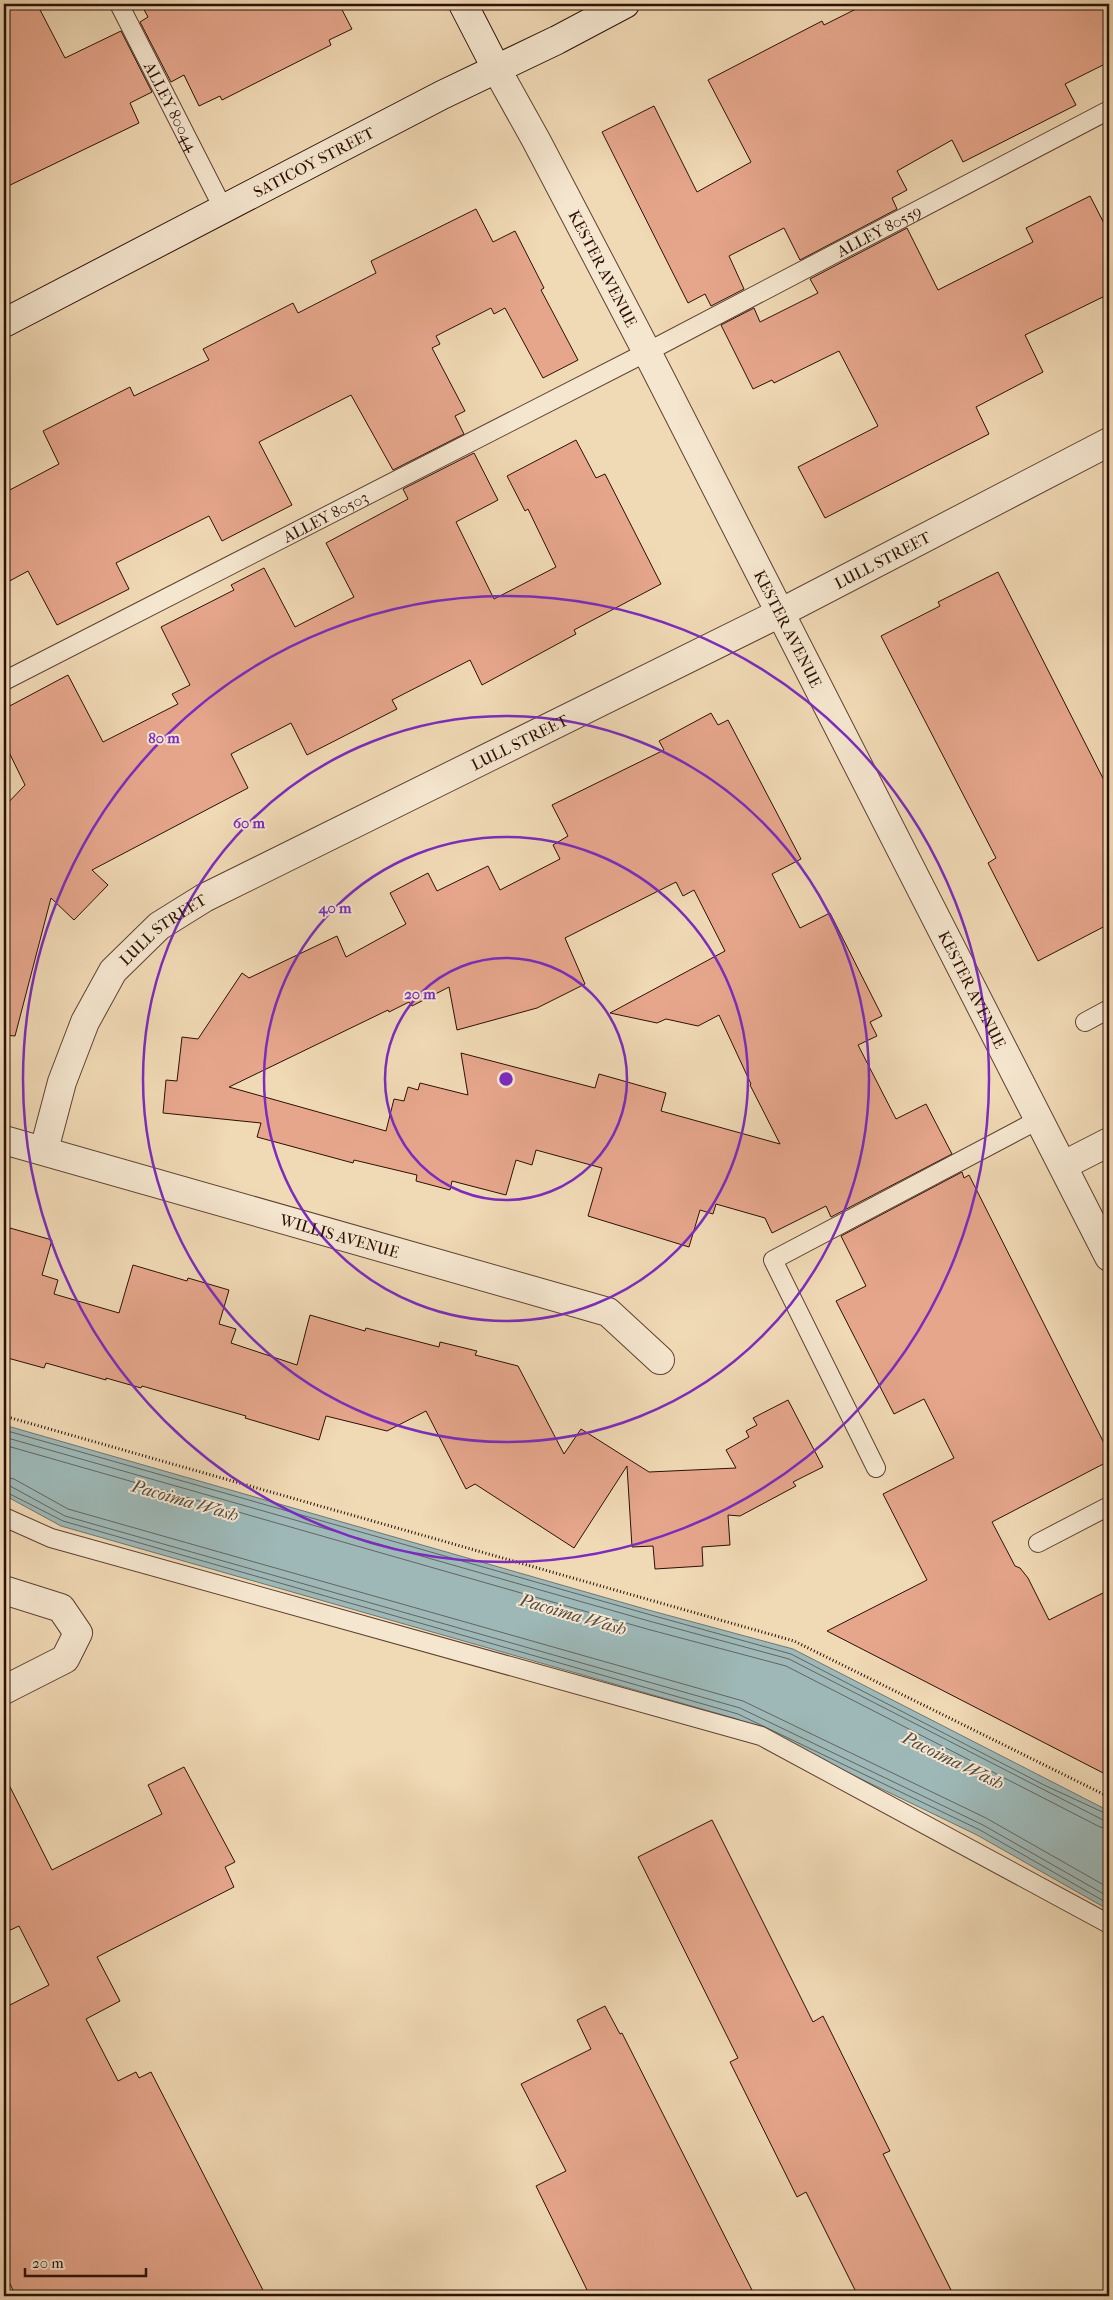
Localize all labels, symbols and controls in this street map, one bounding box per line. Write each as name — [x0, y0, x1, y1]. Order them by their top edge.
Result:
street label: ALLEY 80044 — [140, 57, 202, 155]
street label: SATICOY STREET — [250, 123, 377, 201]
street label: ALLEY 80559 — [832, 201, 924, 261]
street label: KESTER AVENUE — [565, 207, 642, 330]
street label: ALLEY 80503 — [279, 487, 371, 547]
street label: LULL STREET — [831, 527, 934, 593]
street label: KESTER AVENUE — [750, 567, 826, 691]
street label: LULL STREET — [468, 710, 571, 774]
text: 80 m — [148, 729, 180, 747]
text: 60 m — [233, 814, 266, 832]
street label: LULL STREET — [115, 889, 210, 969]
text: 40 m — [318, 899, 352, 917]
street label: KESTER AVENUE — [935, 927, 1010, 1051]
text: 20 m — [404, 985, 436, 1003]
centre of rings — [497, 1070, 515, 1088]
street label: WILLIS AVENUE — [277, 1209, 402, 1262]
water label: Pacoima Wash — [128, 1475, 241, 1526]
water label: Pacoima Wash — [516, 1589, 629, 1640]
water label: Pacoima Wash — [898, 1727, 1007, 1795]
scale bar — [25, 2245, 146, 2277]
text: 20 m — [32, 2254, 64, 2272]

